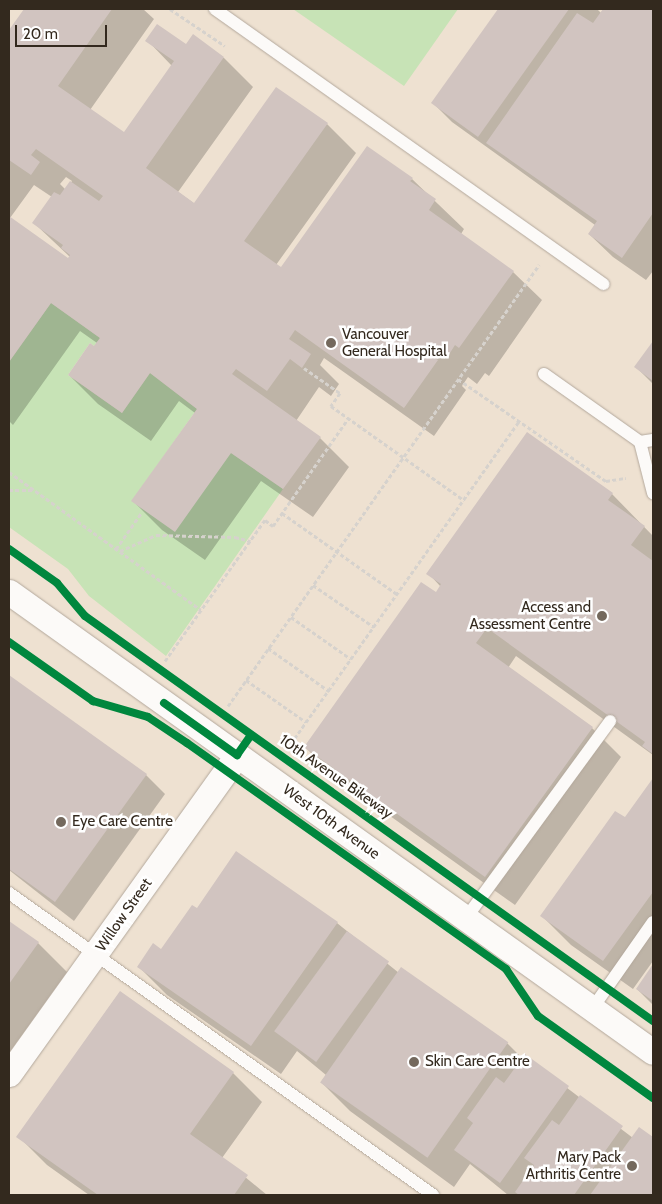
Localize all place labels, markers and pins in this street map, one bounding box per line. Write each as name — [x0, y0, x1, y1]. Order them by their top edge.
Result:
place label: Vancouver General Hospital — [342, 325, 447, 360]
marker: Vancouver General Hospital — [324, 336, 338, 350]
place label: Access and Assessment Centre — [469, 598, 591, 633]
marker: Access and Assessment Centre — [595, 609, 609, 623]
place label: Eye Care Centre — [72, 813, 173, 831]
marker: Eye Care Centre — [54, 815, 68, 829]
place label: Skin Care Centre — [425, 1053, 530, 1071]
marker: Skin Care Centre — [407, 1055, 421, 1069]
place label: Mary Pack Arthritis Centre — [526, 1148, 621, 1183]
marker: Mary Pack Arthritis Centre — [625, 1159, 639, 1173]

